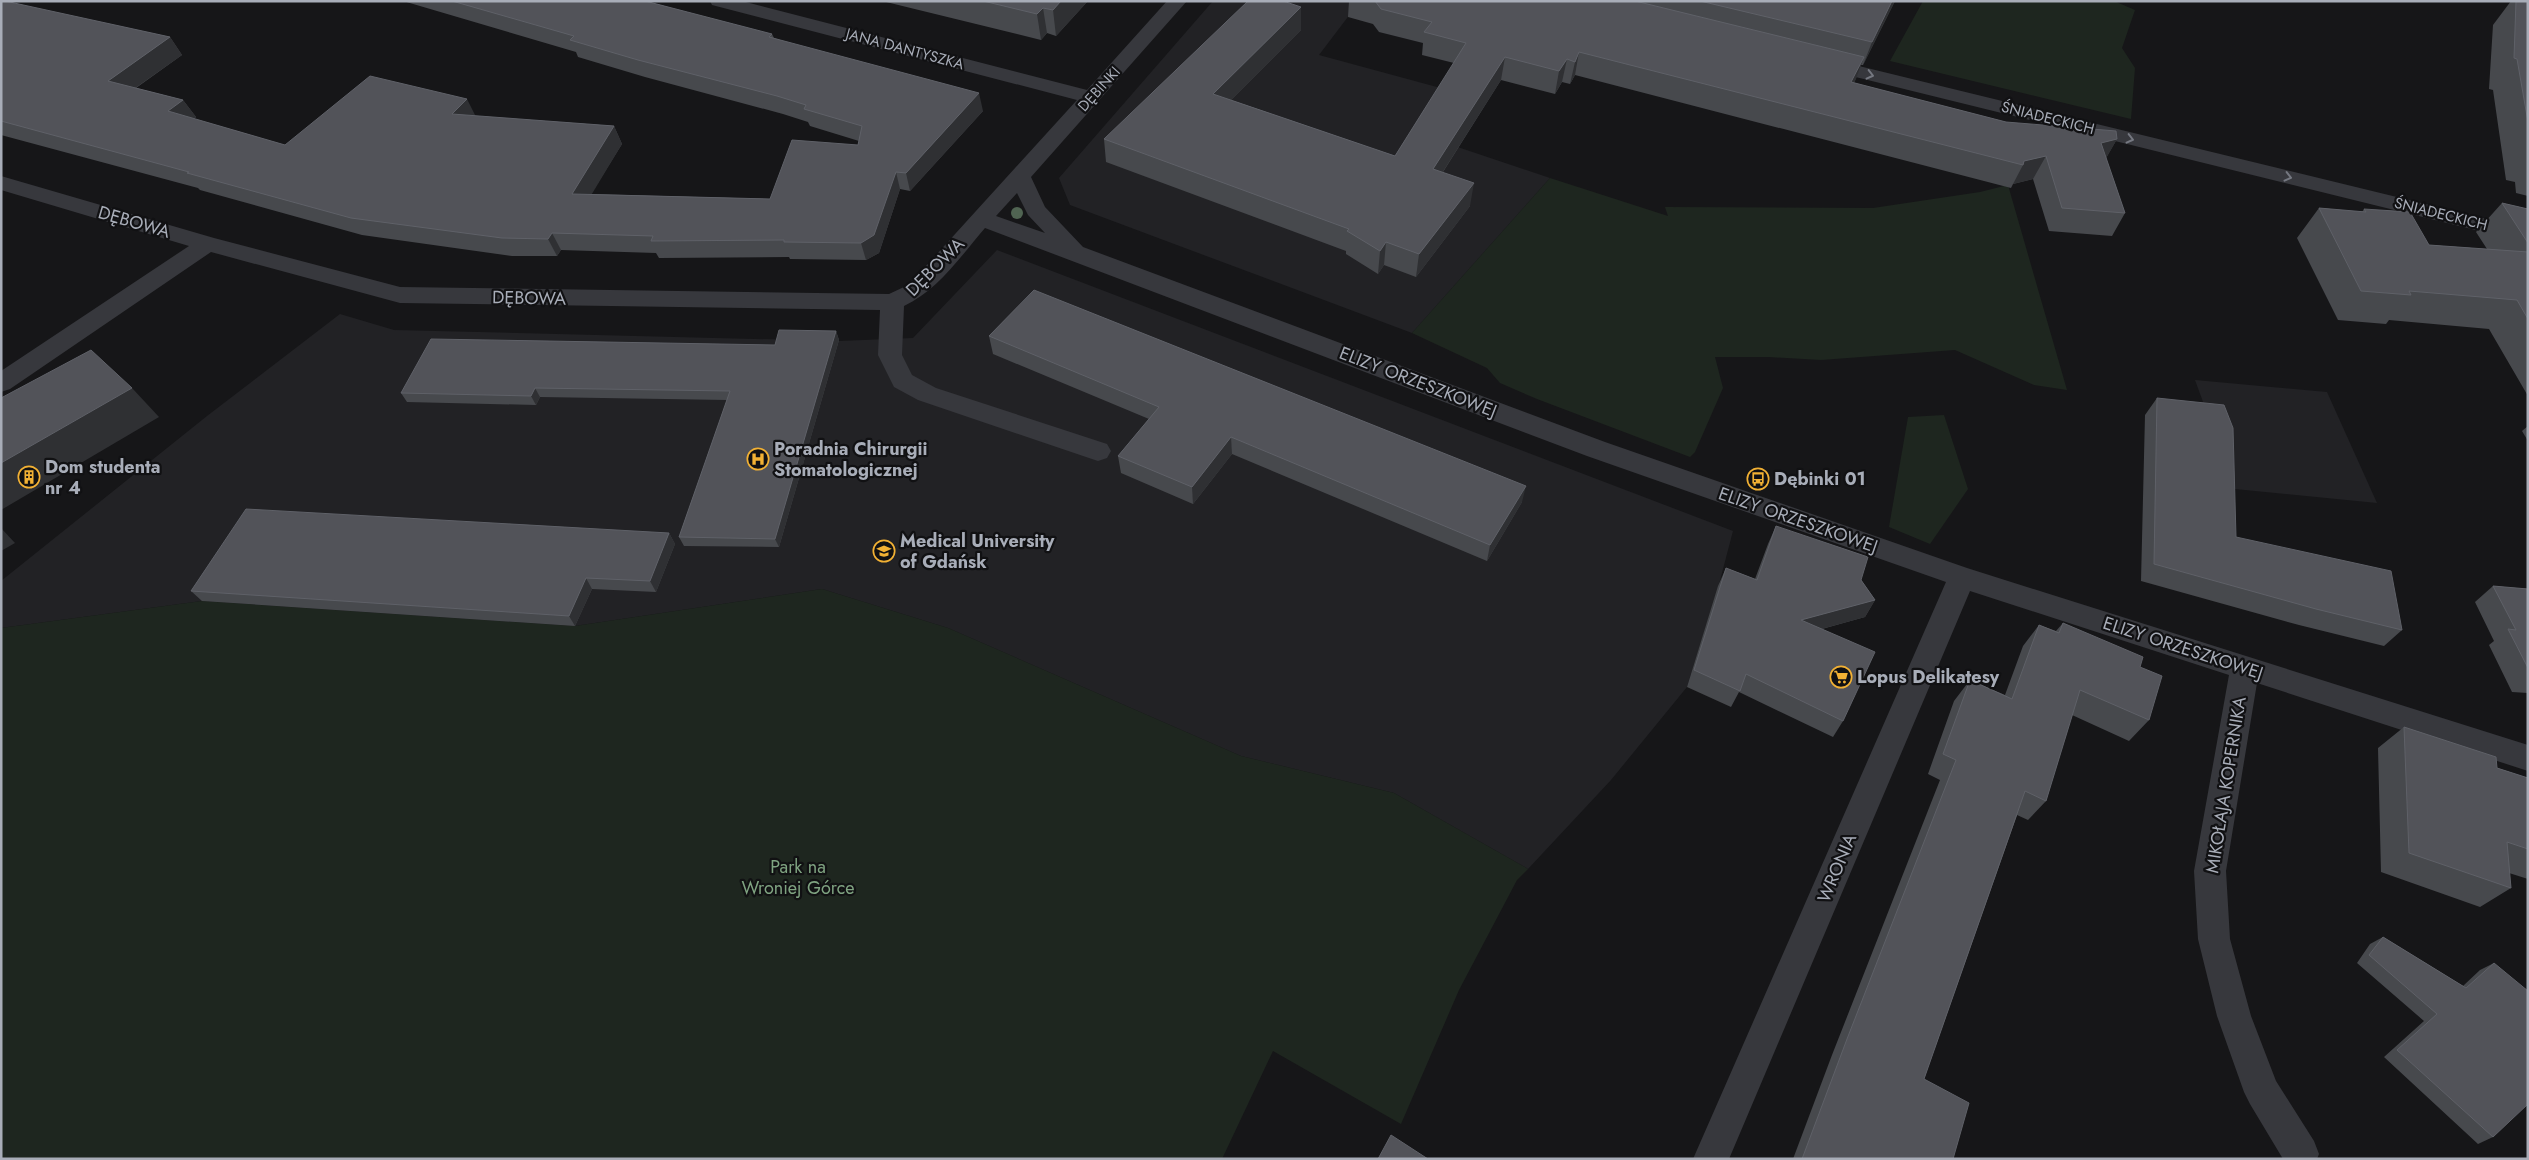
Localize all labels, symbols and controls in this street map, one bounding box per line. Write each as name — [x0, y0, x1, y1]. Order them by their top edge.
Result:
street label: JANA DANTYSZKA — [842, 22, 967, 75]
street label: DĘBINKI — [1073, 61, 1125, 117]
one-way arrow — [1866, 69, 1875, 80]
street label: ŚNIADECKICH — [1999, 96, 2097, 140]
one-way arrow — [2126, 133, 2134, 143]
one-way arrow — [2284, 171, 2293, 182]
street label: ŚNIADECKICH — [2392, 192, 2490, 236]
street label: DĘBOWA — [95, 199, 173, 245]
street label: DĘBOWA — [900, 232, 970, 302]
street label: DĘBOWA — [492, 284, 566, 312]
street label: ELIZY ORZESZKOWEJ — [1335, 340, 1501, 424]
place label: Poradnia Chirurgii Stomatologicznej — [774, 436, 928, 483]
hospital icon: Poradnia Chirurgii Stomatologicznej — [746, 447, 770, 471]
place label: Dom studenta nr 4 — [45, 454, 160, 501]
building icon: Dom studenta nr 4 — [17, 465, 41, 489]
place label: Dębinki 01 — [1774, 466, 1866, 492]
bus stop icon: Dębinki 01 — [1746, 467, 1770, 491]
street label: ELIZY ORZESZKOWEJ — [1715, 481, 1881, 559]
place label: Medical University of Gdańsk — [900, 528, 1055, 575]
school or university icon: Medical University of Gdańsk — [872, 539, 896, 563]
street label: ELIZY ORZESZKOWEJ — [2100, 610, 2266, 686]
place label: Lopus Delikatesy — [1857, 664, 2000, 690]
supermarket icon: Lopus Delikatesy — [1829, 665, 1853, 689]
street label: MIKOŁAJA KOPERNIKA — [2199, 695, 2253, 875]
street label: WRONIA — [1811, 830, 1863, 906]
park label: Park na Wroniej Górce — [741, 854, 855, 901]

